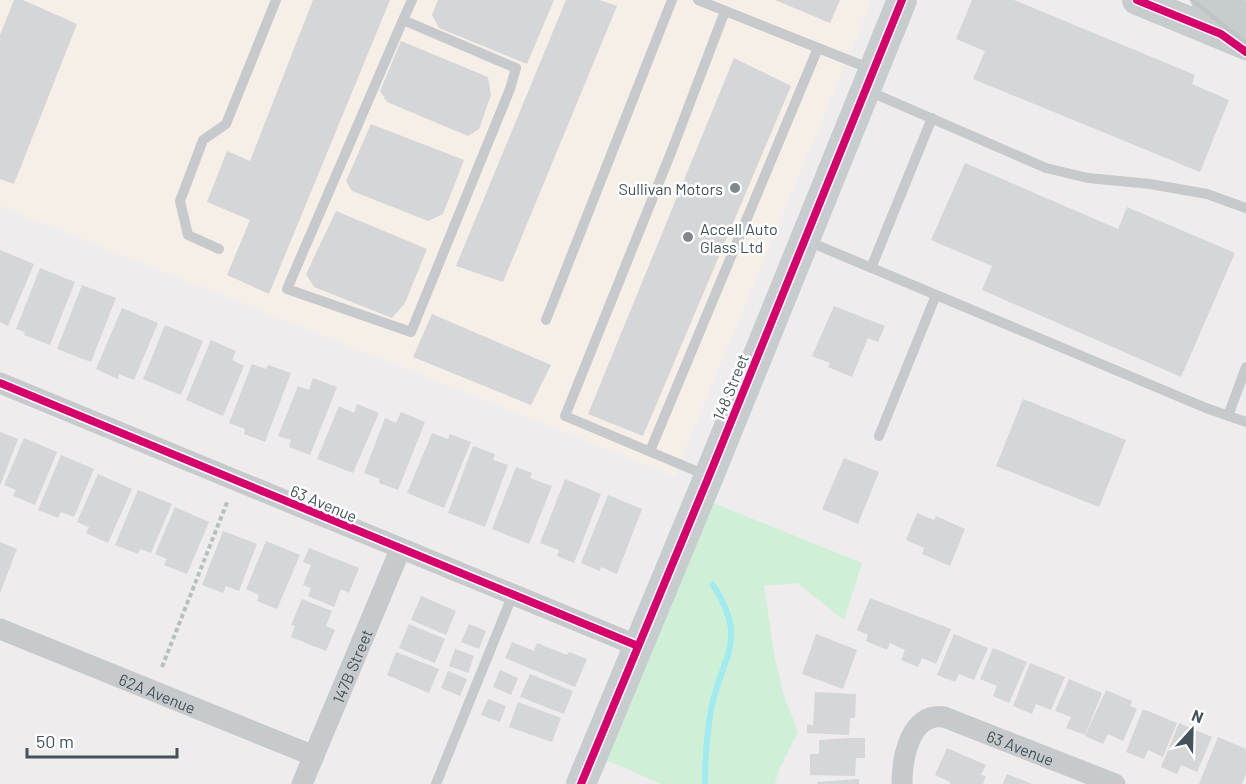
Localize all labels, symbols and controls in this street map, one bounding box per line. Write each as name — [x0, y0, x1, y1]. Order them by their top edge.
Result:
place label: Sullivan Motors — [618, 179, 723, 198]
marker: Sullivan Motors — [728, 181, 742, 195]
place label: Accell Auto Glass Ltd — [700, 219, 778, 256]
marker: Accell Auto Glass Ltd — [681, 230, 695, 244]
street label: 148 Street — [708, 351, 752, 423]
street label: 63 Avenue — [288, 480, 360, 526]
street label: 147B Street — [328, 626, 375, 706]
street label: 62A Avenue — [117, 669, 199, 717]
north arrow — [1162, 700, 1222, 760]
text: N — [1189, 705, 1206, 726]
scale bar — [27, 721, 177, 759]
street label: 63 Avenue — [984, 725, 1057, 769]
text: 50 m — [36, 730, 74, 752]

